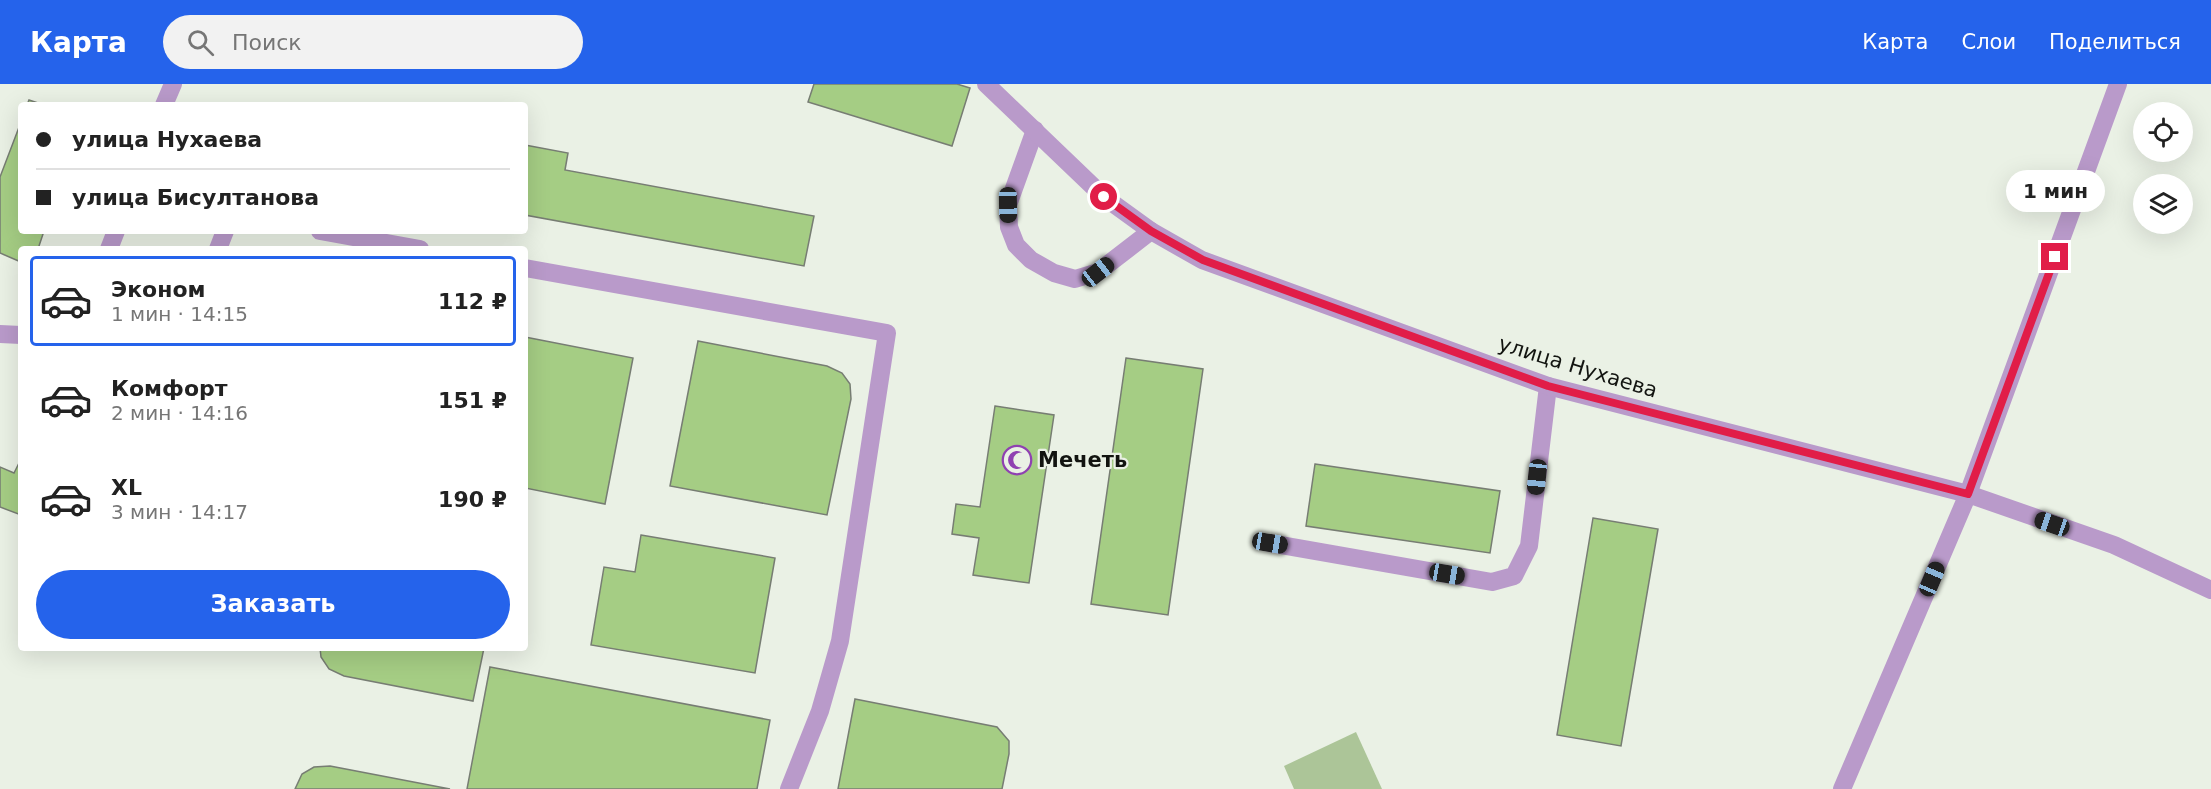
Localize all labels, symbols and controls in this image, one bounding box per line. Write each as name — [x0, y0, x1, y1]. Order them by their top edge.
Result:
search box — [163, 15, 583, 69]
text: Карта — [30, 26, 127, 59]
icon: search — [184, 26, 217, 59]
text: Поиск — [232, 30, 302, 55]
text: Карта — [1862, 30, 1928, 54]
text: Слои — [1961, 30, 2016, 54]
text: Поделиться — [2049, 30, 2181, 54]
map controls — [2133, 102, 2193, 234]
button: locate — [2133, 102, 2193, 162]
text: улица Нухаева — [72, 127, 262, 152]
callout: 1 мин — [2006, 170, 2104, 212]
button: layers — [2133, 174, 2193, 234]
text: 1 мин — [2023, 179, 2088, 203]
route start — [1090, 183, 1117, 210]
text: улица Бисултанова — [72, 185, 319, 210]
car — [999, 187, 1017, 223]
route end — [2041, 243, 2068, 270]
car — [1078, 254, 1118, 290]
icon: car — [39, 274, 93, 328]
text: Эконом — [111, 277, 206, 302]
text: 112 ₽ — [438, 289, 507, 314]
text: 1 мин · 14:15 — [111, 302, 248, 326]
street label: улица Нухаева — [1496, 331, 1660, 403]
icon: car — [39, 373, 93, 427]
text: Комфорт — [111, 376, 228, 401]
text: 151 ₽ — [438, 388, 507, 413]
text: 2 мин · 14:16 — [111, 401, 248, 425]
mosque icon: Мечеть — [1001, 444, 1033, 476]
place label: Мечеть — [1038, 448, 1127, 472]
car — [1526, 458, 1548, 496]
icon: car — [39, 472, 93, 526]
text: XL — [111, 475, 142, 500]
text: 190 ₽ — [438, 487, 507, 512]
text: 3 мин · 14:17 — [111, 500, 248, 524]
car — [2032, 510, 2072, 538]
car — [1251, 531, 1289, 555]
car — [1917, 559, 1947, 599]
car — [1428, 562, 1466, 586]
button: Заказать — [36, 570, 510, 639]

